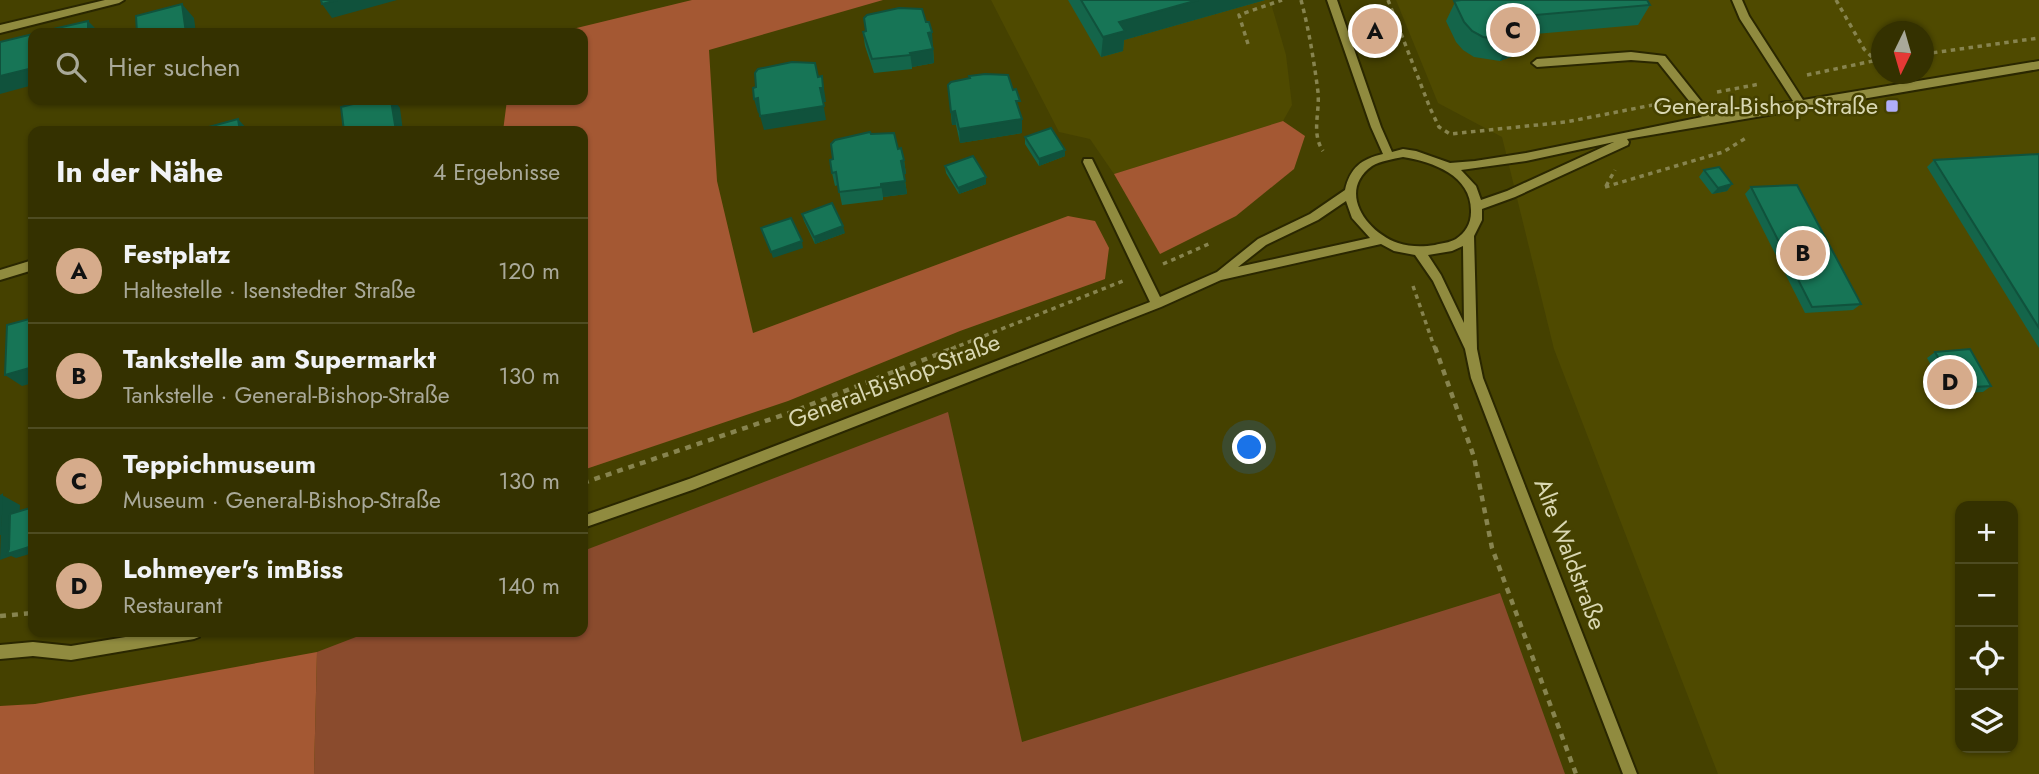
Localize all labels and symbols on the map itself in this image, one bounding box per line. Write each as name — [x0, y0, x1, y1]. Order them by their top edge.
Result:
pin: C — [1490, 4, 1536, 56]
pin: A — [1352, 5, 1398, 57]
north arrow — [1871, 21, 1934, 84]
place label: General-Bishop-Straße — [1653, 88, 1878, 123]
marker: General-Bishop-Straße — [1884, 98, 1900, 114]
pin: B — [1780, 227, 1826, 279]
street label: General-Bishop-Straße — [783, 324, 1005, 437]
pin: D — [1927, 356, 1973, 408]
your location — [1232, 430, 1266, 464]
street label: Alte Waldstraße — [1525, 473, 1615, 635]

